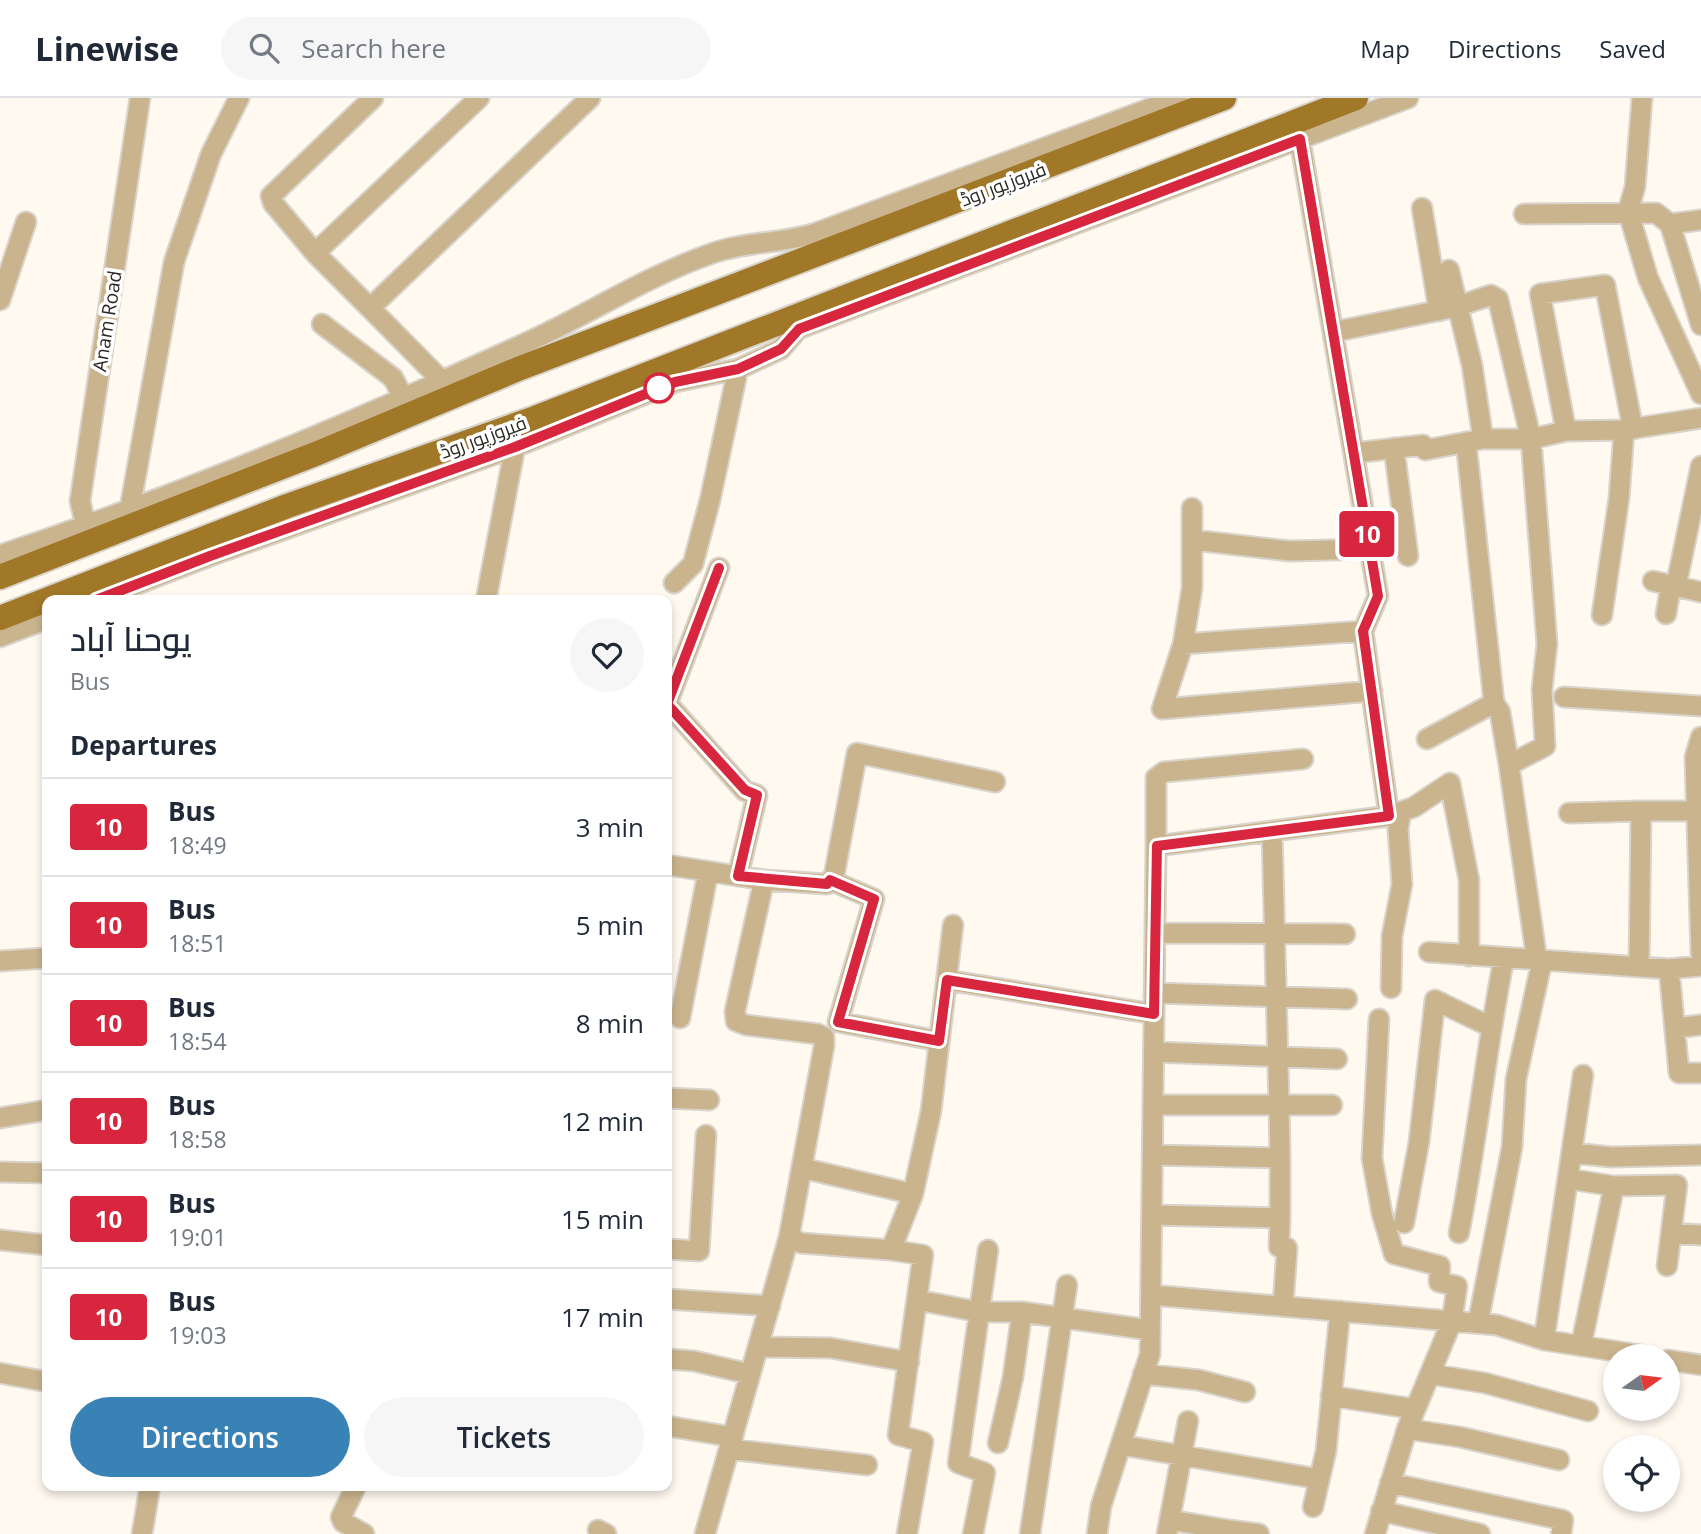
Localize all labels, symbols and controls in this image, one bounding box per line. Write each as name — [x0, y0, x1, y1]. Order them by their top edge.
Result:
search box — [221, 17, 711, 80]
text: Linewise — [35, 26, 179, 71]
icon: search — [245, 29, 283, 67]
text: Search here — [301, 30, 446, 66]
text: Map — [1360, 32, 1410, 65]
text: Directions — [1448, 32, 1561, 65]
text: Saved — [1599, 32, 1666, 65]
street label: فیروزپور روڈ — [956, 156, 1050, 212]
street label: Anam Road — [86, 269, 128, 373]
unlabelled marker — [644, 373, 674, 403]
street label: فیروزپور روڈ — [436, 409, 530, 465]
line badge: 10 — [1336, 511, 1398, 557]
text: 10 — [1353, 517, 1381, 550]
text: یوحنا آباد — [70, 616, 191, 661]
button: heart — [570, 618, 644, 692]
text: Bus — [70, 665, 110, 697]
text: Departures — [70, 727, 217, 763]
text: Bus — [168, 793, 215, 829]
text: 3 min — [576, 809, 644, 845]
text: 10 — [95, 810, 122, 843]
text: 18:49 — [168, 829, 227, 861]
text: Bus — [168, 891, 215, 927]
text: 5 min — [576, 907, 644, 943]
text: 10 — [95, 908, 122, 941]
text: 18:51 — [168, 927, 227, 959]
text: Bus — [168, 989, 215, 1025]
text: 8 min — [576, 1005, 644, 1041]
text: 10 — [95, 1006, 122, 1039]
text: 18:54 — [168, 1025, 227, 1057]
text: Bus — [168, 1087, 215, 1123]
text: 12 min — [561, 1103, 644, 1139]
text: 10 — [95, 1104, 122, 1137]
text: 18:58 — [168, 1123, 227, 1155]
text: Bus — [168, 1185, 215, 1221]
text: 15 min — [561, 1201, 644, 1237]
text: 10 — [95, 1202, 122, 1235]
text: 19:01 — [168, 1221, 227, 1253]
text: Bus — [168, 1283, 215, 1319]
text: 17 min — [561, 1299, 644, 1335]
text: 10 — [95, 1300, 122, 1333]
text: 19:03 — [168, 1319, 227, 1351]
north arrow — [1603, 1344, 1680, 1421]
map controls — [1603, 1344, 1680, 1512]
button: Directions — [70, 1397, 350, 1477]
button: Tickets — [364, 1397, 644, 1477]
button: locate — [1603, 1435, 1680, 1512]

